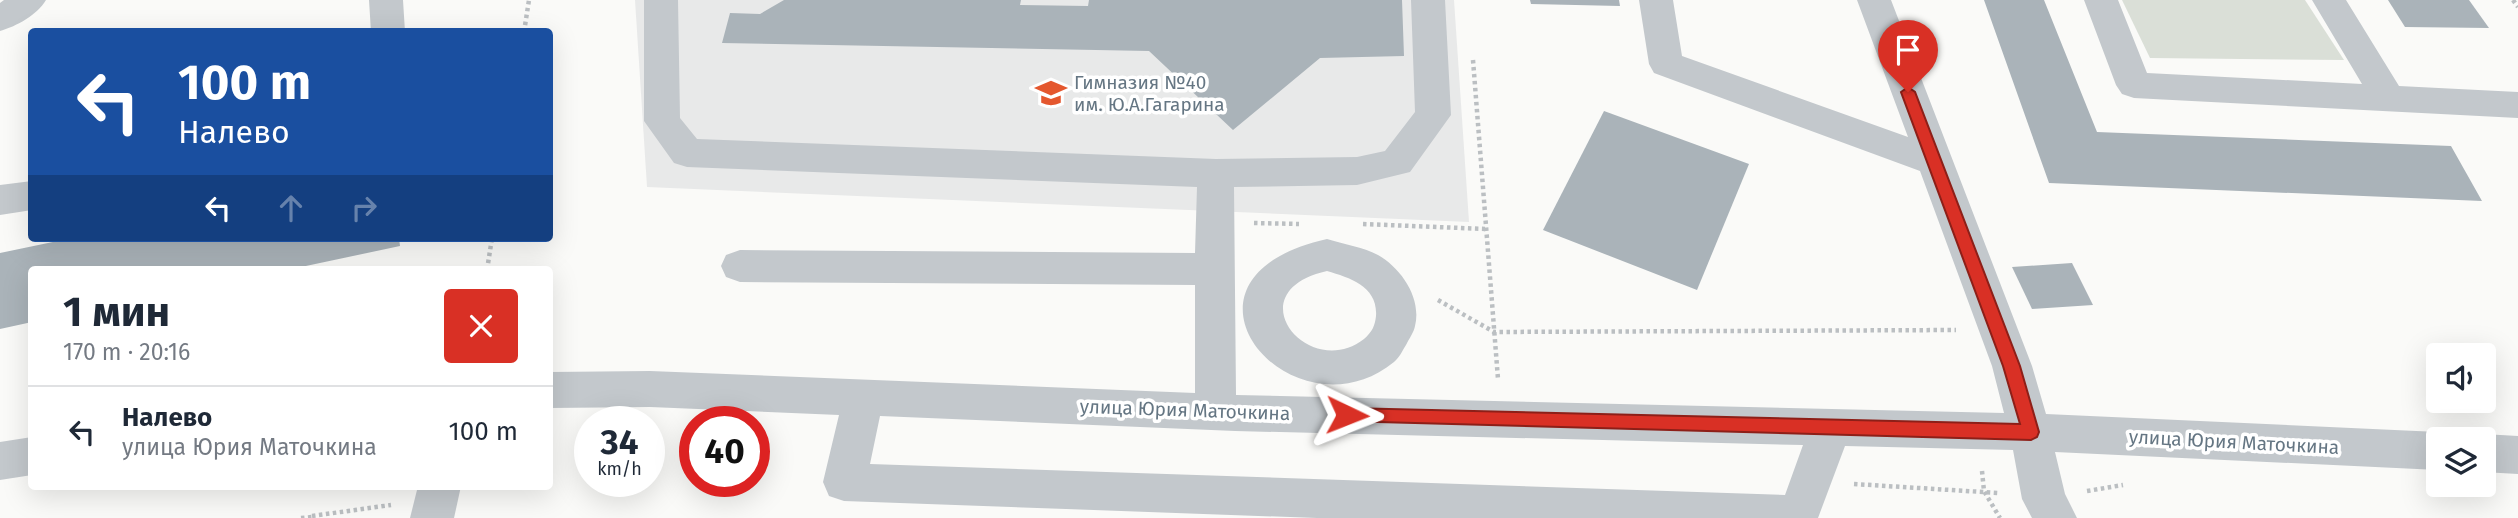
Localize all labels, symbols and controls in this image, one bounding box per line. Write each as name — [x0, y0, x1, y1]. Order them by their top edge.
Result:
pin — [1878, 20, 1938, 92]
icon: arrive — [1889, 31, 1927, 69]
text: 100 m — [178, 53, 311, 112]
icon: left — [63, 56, 154, 147]
place label: Гимназия №40 им. Ю.А.Гагарина — [1074, 71, 1225, 116]
school or university icon: Гимназия №40 им. Ю.А.Гагарина — [1034, 76, 1068, 110]
text: Налево — [178, 113, 290, 151]
icon: left — [199, 189, 237, 227]
icon: ahead — [272, 189, 310, 227]
icon: right — [345, 189, 383, 227]
text: 1 мин — [63, 287, 170, 337]
button: close — [444, 289, 518, 363]
text: 170 m · 20:16 — [63, 338, 190, 366]
map controls — [2426, 343, 2496, 497]
button: sound — [2426, 343, 2496, 413]
position arrow — [1310, 378, 1384, 452]
street label: улица Юрия Маточкина — [1079, 395, 1291, 425]
text: Налево — [122, 402, 212, 433]
speed limit sign: 40 — [679, 406, 770, 497]
icon: left — [63, 413, 101, 451]
text: 100 m — [449, 416, 518, 447]
text: 34 — [601, 421, 638, 463]
street label: улица Юрия Маточкина — [2128, 425, 2340, 459]
button: layers — [2426, 427, 2496, 497]
text: улица Юрия Маточкина — [122, 433, 377, 461]
text: km/h — [597, 458, 642, 480]

